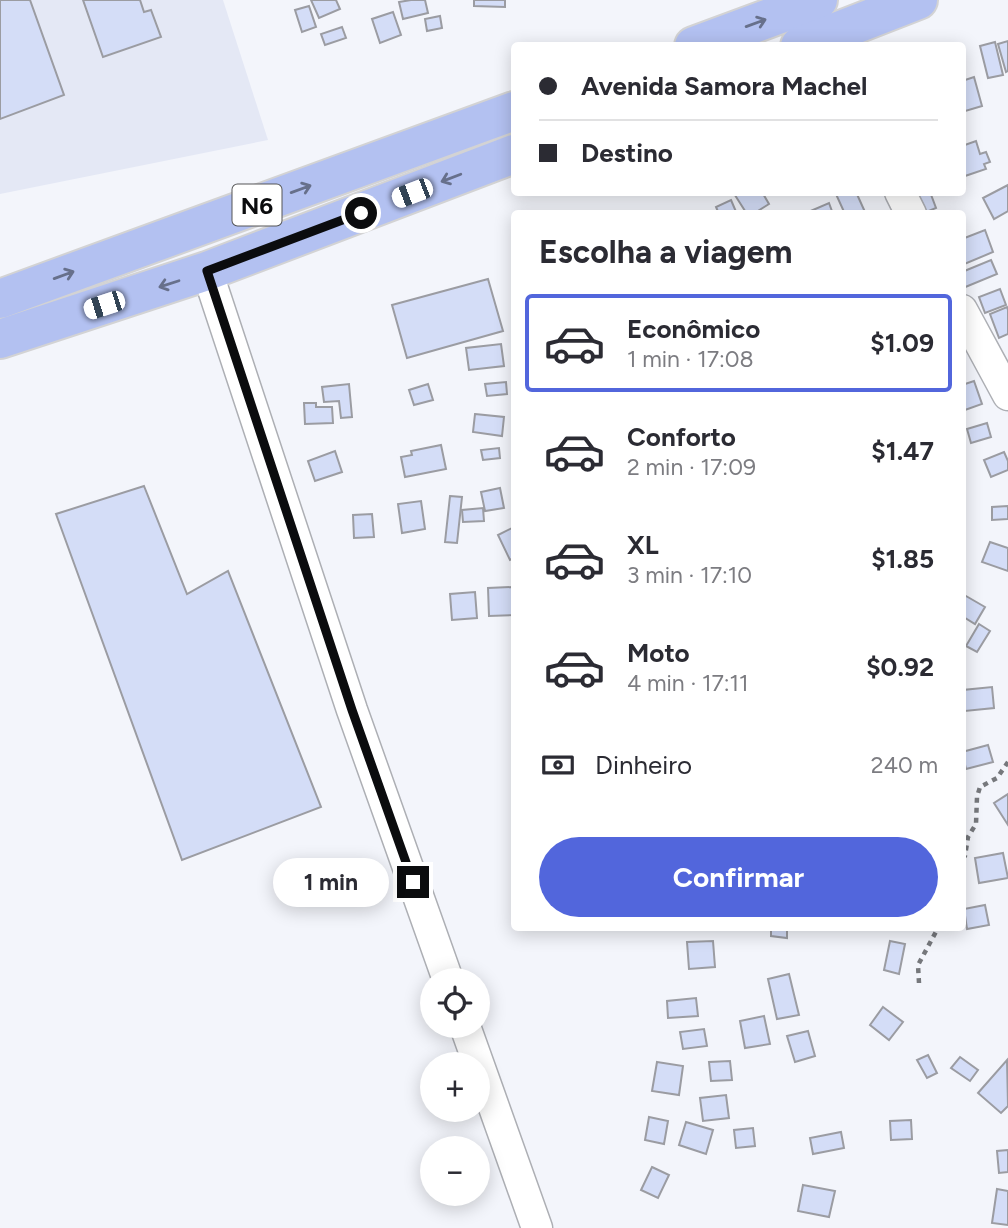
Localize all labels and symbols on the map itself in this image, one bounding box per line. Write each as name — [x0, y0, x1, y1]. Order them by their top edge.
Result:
one-way arrow — [744, 16, 766, 28]
one-way arrow — [440, 173, 462, 186]
car — [389, 176, 436, 210]
one-way arrow — [289, 182, 311, 194]
road number: N6 — [232, 184, 282, 226]
route start — [345, 197, 377, 229]
one-way arrow — [53, 268, 75, 281]
one-way arrow — [158, 279, 180, 291]
car — [81, 289, 128, 321]
callout: 1 min — [273, 858, 388, 906]
route end — [397, 866, 429, 898]

